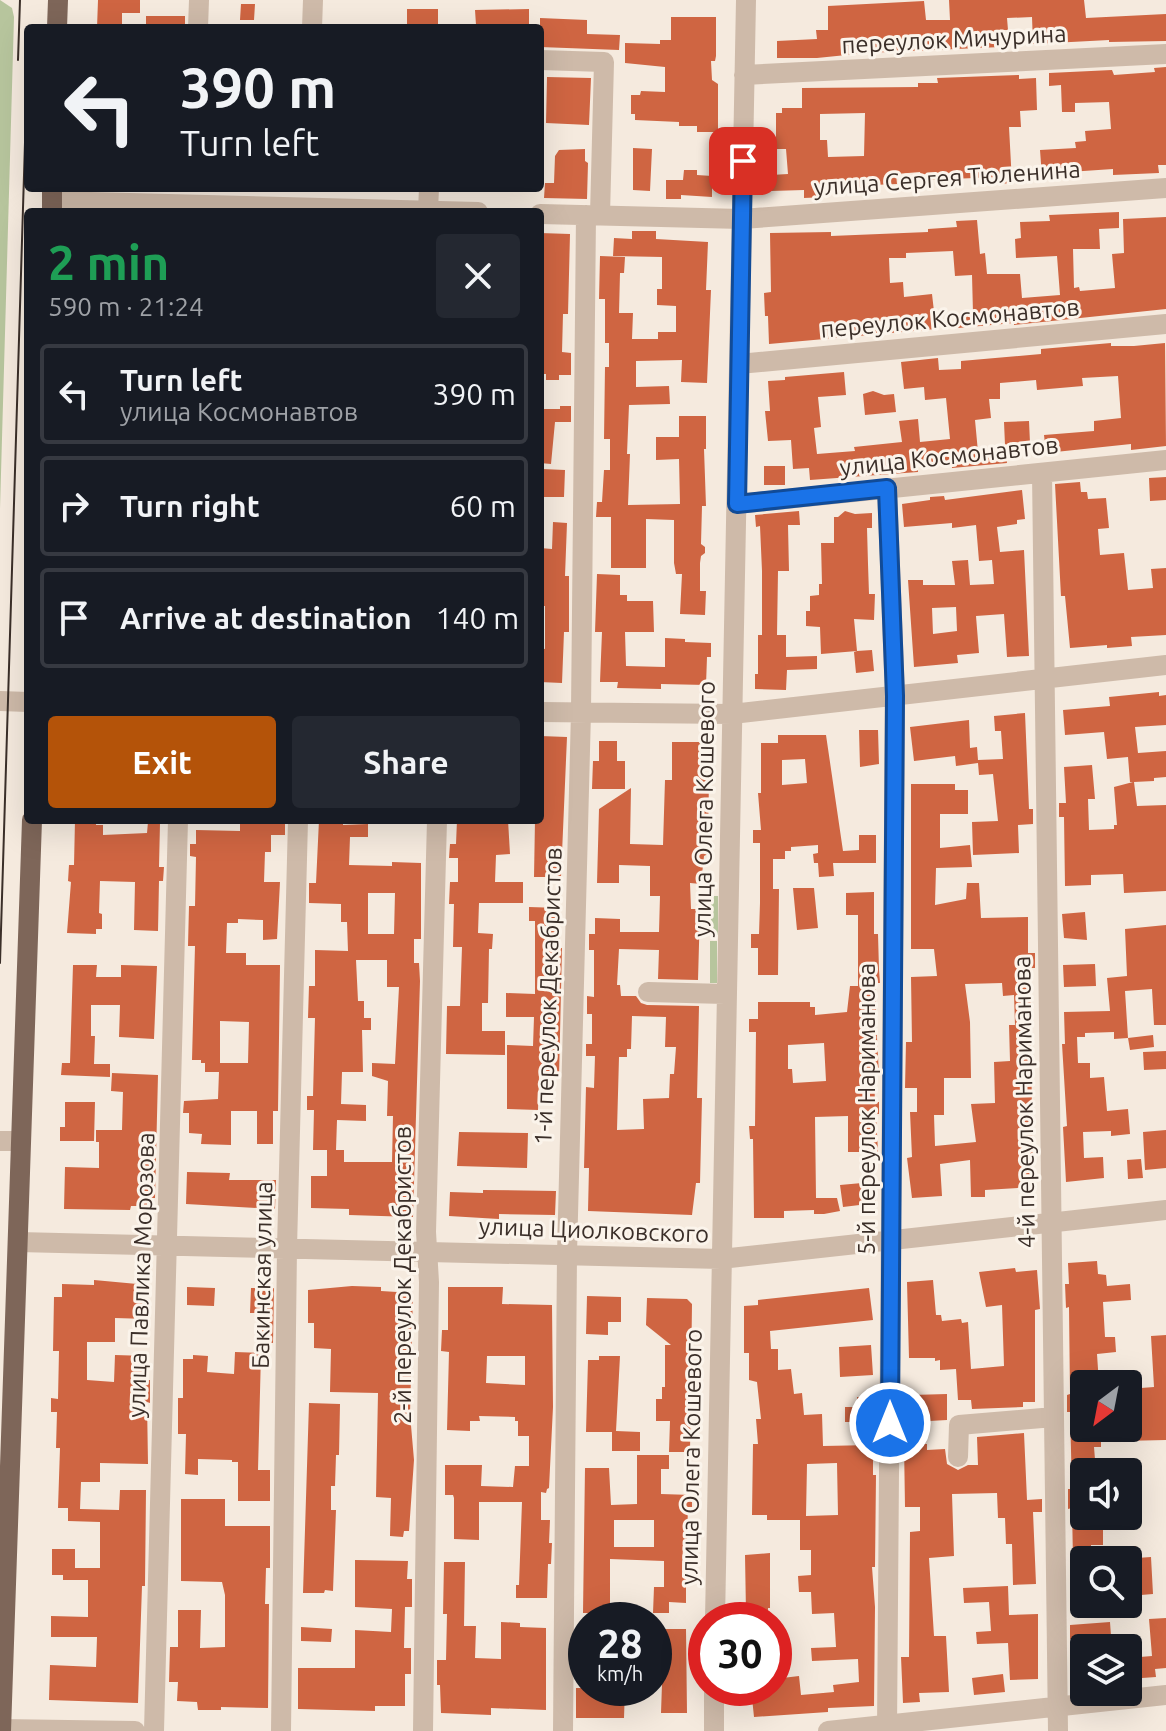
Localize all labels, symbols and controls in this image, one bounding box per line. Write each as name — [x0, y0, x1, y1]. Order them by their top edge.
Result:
street label: переулок Мичурина — [841, 20, 1067, 58]
icon: left — [48, 56, 152, 160]
text: 390 m — [180, 56, 336, 119]
text: Turn left — [180, 122, 319, 163]
pin — [709, 127, 777, 195]
icon: arrive — [721, 139, 765, 183]
street label: улица Сергея Тюленина — [813, 155, 1081, 201]
button: close — [436, 234, 520, 318]
text: 2 min — [48, 235, 169, 289]
text: 590 m · 21:24 — [48, 292, 204, 321]
street label: переулок Космонавтов — [819, 293, 1081, 343]
text: Turn left — [120, 363, 242, 397]
icon: left — [52, 372, 96, 416]
text: 390 m — [432, 377, 516, 411]
text: улица Космонавтов — [120, 397, 358, 426]
street label: улица Космонавтов — [838, 431, 1060, 481]
icon: right — [52, 484, 96, 528]
text: Turn right — [120, 489, 260, 523]
text: 60 m — [449, 489, 516, 523]
icon: arrive — [52, 596, 96, 640]
text: Arrive at destination — [120, 601, 412, 635]
text: 140 m — [436, 601, 519, 635]
street label: улица Олега Кошевого — [688, 681, 720, 937]
button: Exit — [48, 716, 276, 808]
button: Share — [292, 716, 520, 808]
street label: 1-й переулок Декабристов — [529, 847, 567, 1145]
street label: 4-й переулок Нариманова — [1008, 956, 1040, 1248]
street label: 5-й переулок Нариманова — [853, 963, 880, 1255]
street label: 2-й переулок Декабристов — [389, 1126, 416, 1424]
street label: улица Павлика Морозова — [123, 1132, 159, 1418]
street label: Бакинская улица — [247, 1181, 277, 1369]
street label: улица Циолковского — [478, 1212, 710, 1248]
street label: улица Олега Кошевого — [675, 1329, 707, 1585]
north arrow — [1070, 1370, 1142, 1442]
map controls — [1070, 1370, 1142, 1706]
position arrow — [848, 1381, 932, 1465]
button: sound — [1070, 1458, 1142, 1530]
button: search — [1070, 1546, 1142, 1618]
speed limit sign: 30 — [688, 1602, 792, 1706]
text: 28 — [597, 1621, 643, 1666]
button: layers — [1070, 1634, 1142, 1706]
text: km/h — [597, 1662, 643, 1685]

